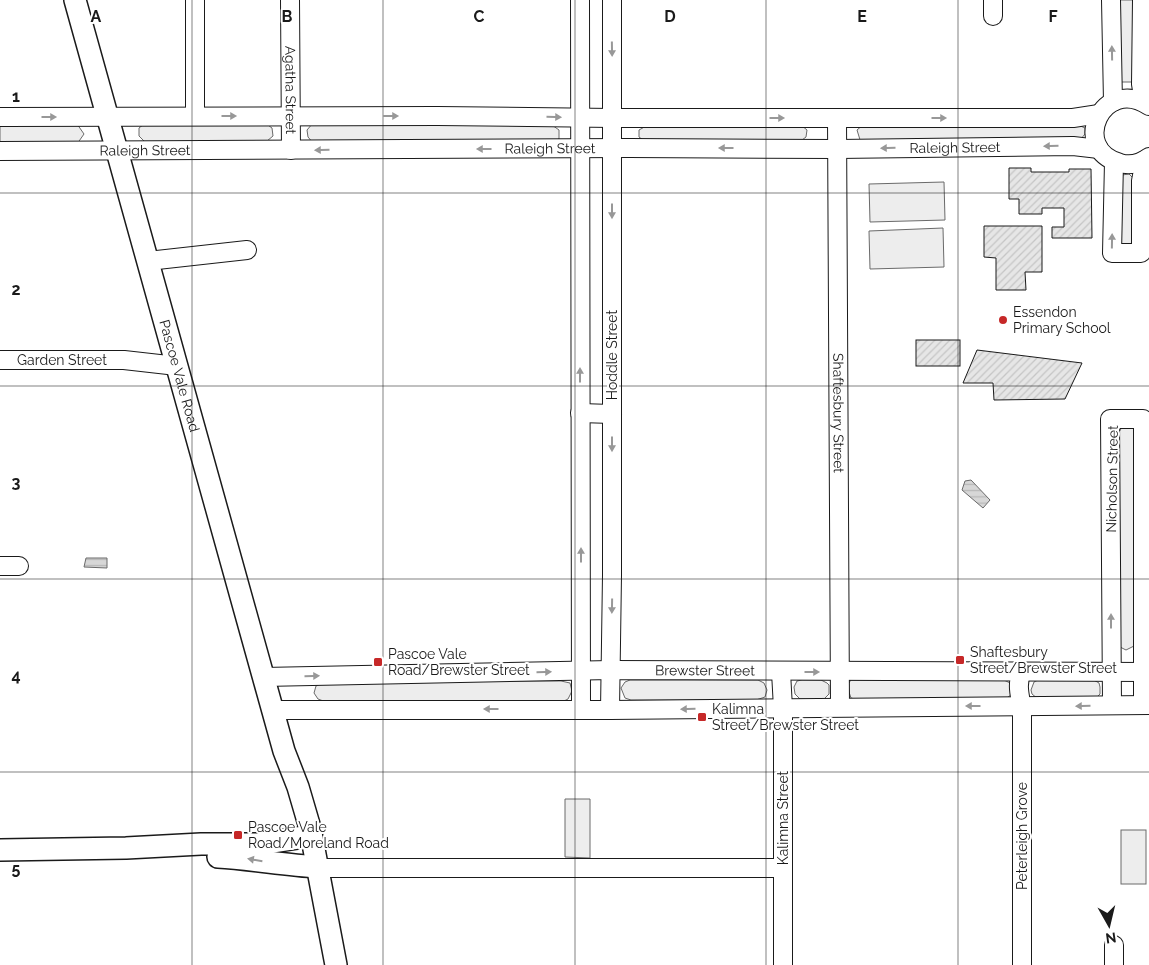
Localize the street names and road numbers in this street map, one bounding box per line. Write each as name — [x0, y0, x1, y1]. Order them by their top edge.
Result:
street label: Agatha Street — [282, 46, 299, 135]
street label: Raleigh Street — [909, 139, 1001, 156]
street label: Raleigh Street — [504, 140, 596, 157]
street label: Raleigh Street — [99, 142, 191, 159]
street label: Hoddle Street — [604, 310, 620, 400]
street label: Pascoe Vale Road — [156, 318, 203, 434]
street label: Garden Street — [17, 352, 107, 368]
street label: Shaftesbury Street — [830, 353, 847, 473]
street label: Nicholson Street — [1103, 425, 1121, 533]
street label: Brewster Street — [655, 662, 755, 679]
street label: Kalimna Street — [775, 770, 791, 865]
street label: Peterleigh Grove — [1014, 782, 1030, 890]

